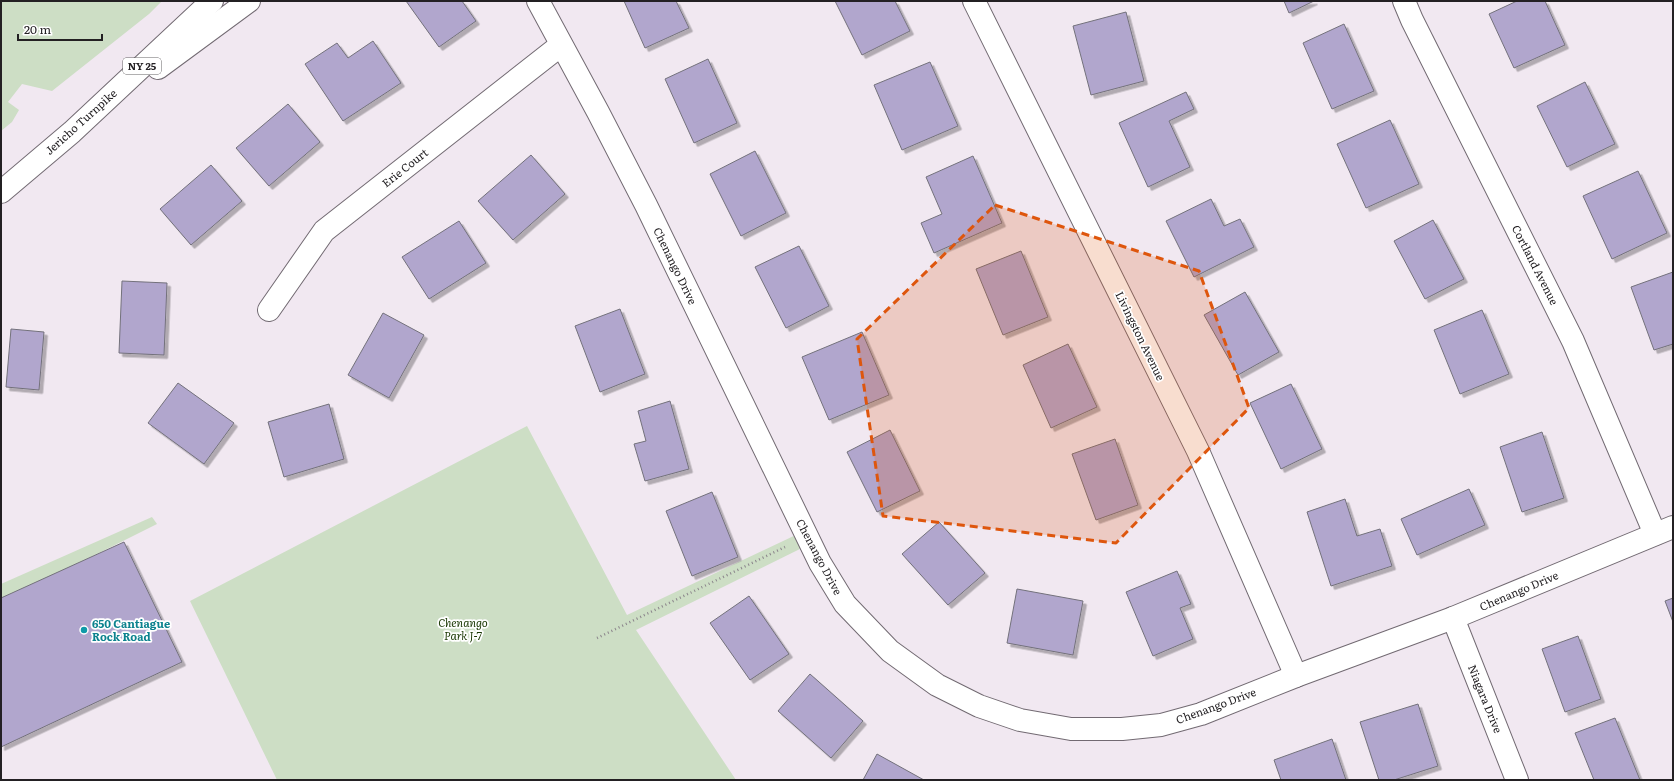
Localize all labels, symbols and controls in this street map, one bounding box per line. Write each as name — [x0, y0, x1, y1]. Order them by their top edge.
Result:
scale bar — [18, 16, 102, 42]
text: 20 m — [24, 20, 51, 38]
road number: NY 25 — [123, 58, 161, 74]
street label: Jericho Turnpike — [41, 85, 120, 158]
street label: Erie Court — [378, 144, 431, 190]
street label: Cortland Avenue — [1509, 222, 1563, 308]
street label: Chenango Drive — [650, 224, 702, 307]
street label: Livingston Avenue — [1112, 288, 1170, 383]
street label: Chenango Drive — [793, 516, 847, 598]
street label: Chenango Drive — [1477, 566, 1561, 614]
park label: Chenango Park J-7 — [438, 614, 488, 643]
place label: 650 Cantiague Rock Road — [92, 615, 170, 644]
marker: 650 Cantiague Rock Road — [79, 625, 89, 635]
street label: Niagara Drive — [1465, 662, 1507, 736]
street label: Chenango Drive — [1173, 683, 1258, 727]

